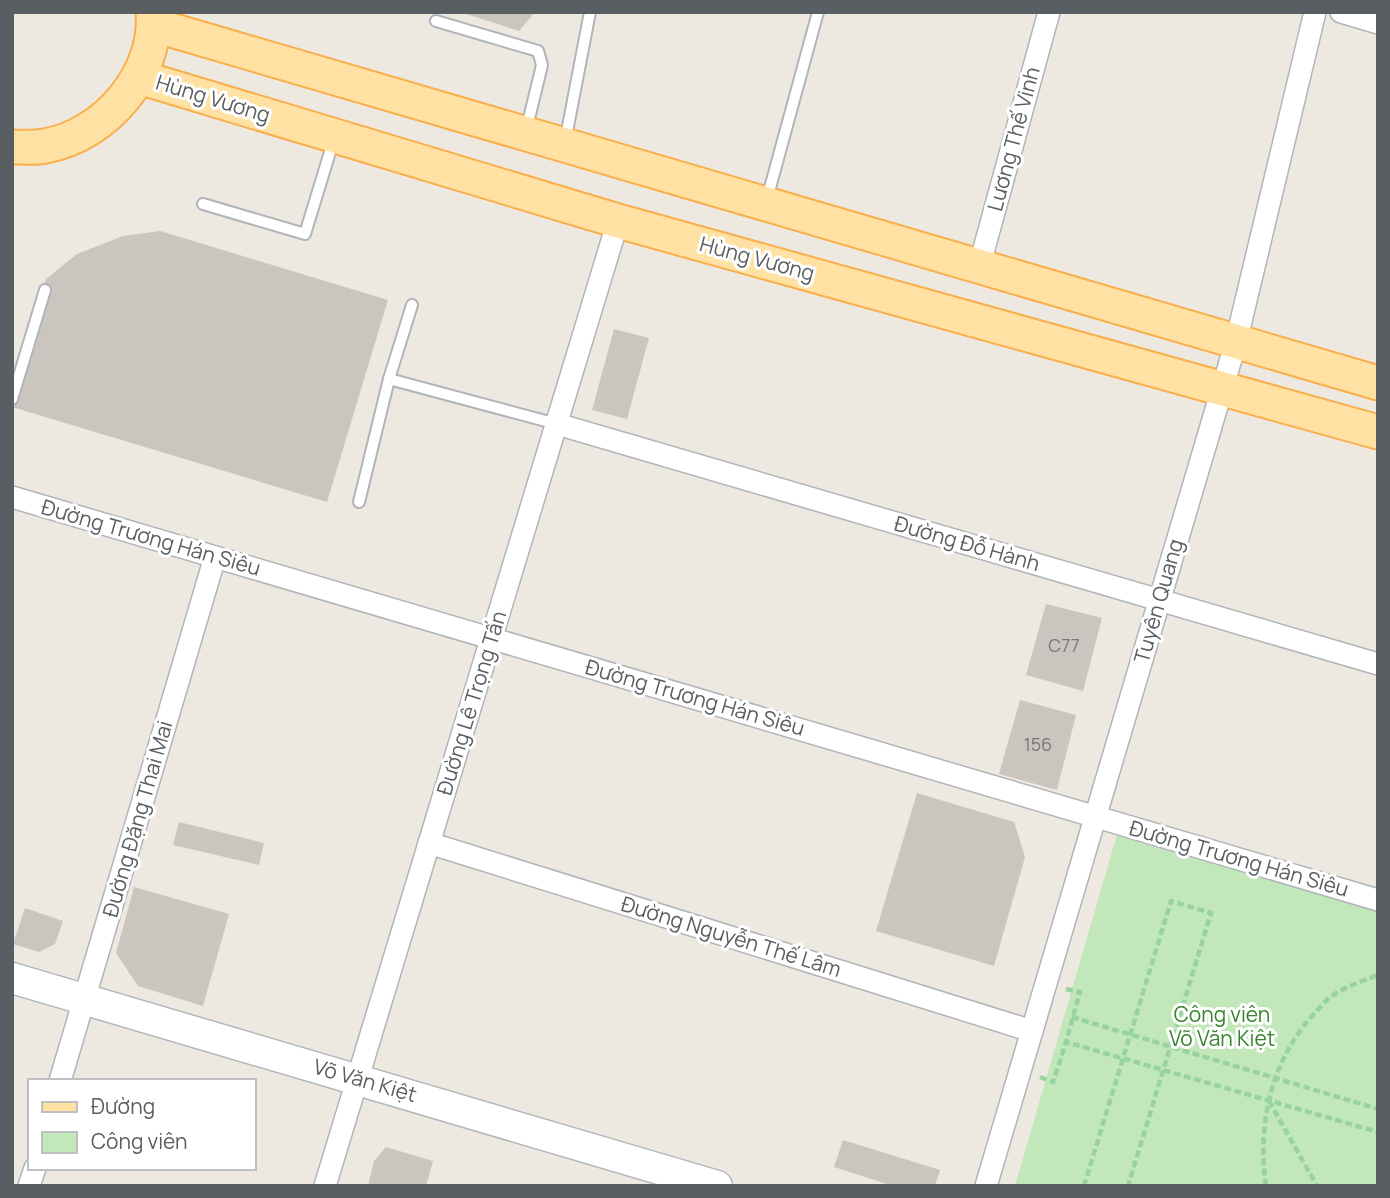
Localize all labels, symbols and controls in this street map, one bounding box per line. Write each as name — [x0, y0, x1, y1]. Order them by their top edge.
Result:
street label: Lương Thế Vinh — [980, 63, 1046, 214]
street label: Hùng Vương — [153, 67, 274, 129]
street label: Hùng Vương — [697, 229, 818, 287]
street label: Đường Trương Hán Siêu — [38, 492, 264, 582]
street label: Đường Đỗ Hành — [891, 509, 1043, 577]
street label: Tuyên Quang — [1127, 535, 1189, 666]
street label: Đường Lê Trọng Tấn — [430, 607, 512, 798]
house number: C77 — [1048, 633, 1080, 657]
street label: Đường Trương Hán Siêu — [582, 652, 808, 742]
street label: Đường Đặng Thai Mai — [96, 717, 178, 920]
house number: 156 — [1024, 732, 1052, 756]
street label: Đường Trương Hán Siêu — [1126, 813, 1352, 903]
street label: Đường Nguyễn Thế Lâm — [618, 889, 845, 983]
park label: Công viên Võ Văn Kiệt — [1169, 1000, 1275, 1052]
street label: Võ Văn Kiệt — [310, 1052, 420, 1108]
legend — [28, 1079, 256, 1170]
text: Đường — [91, 1092, 155, 1120]
text: Công viên — [91, 1127, 188, 1155]

